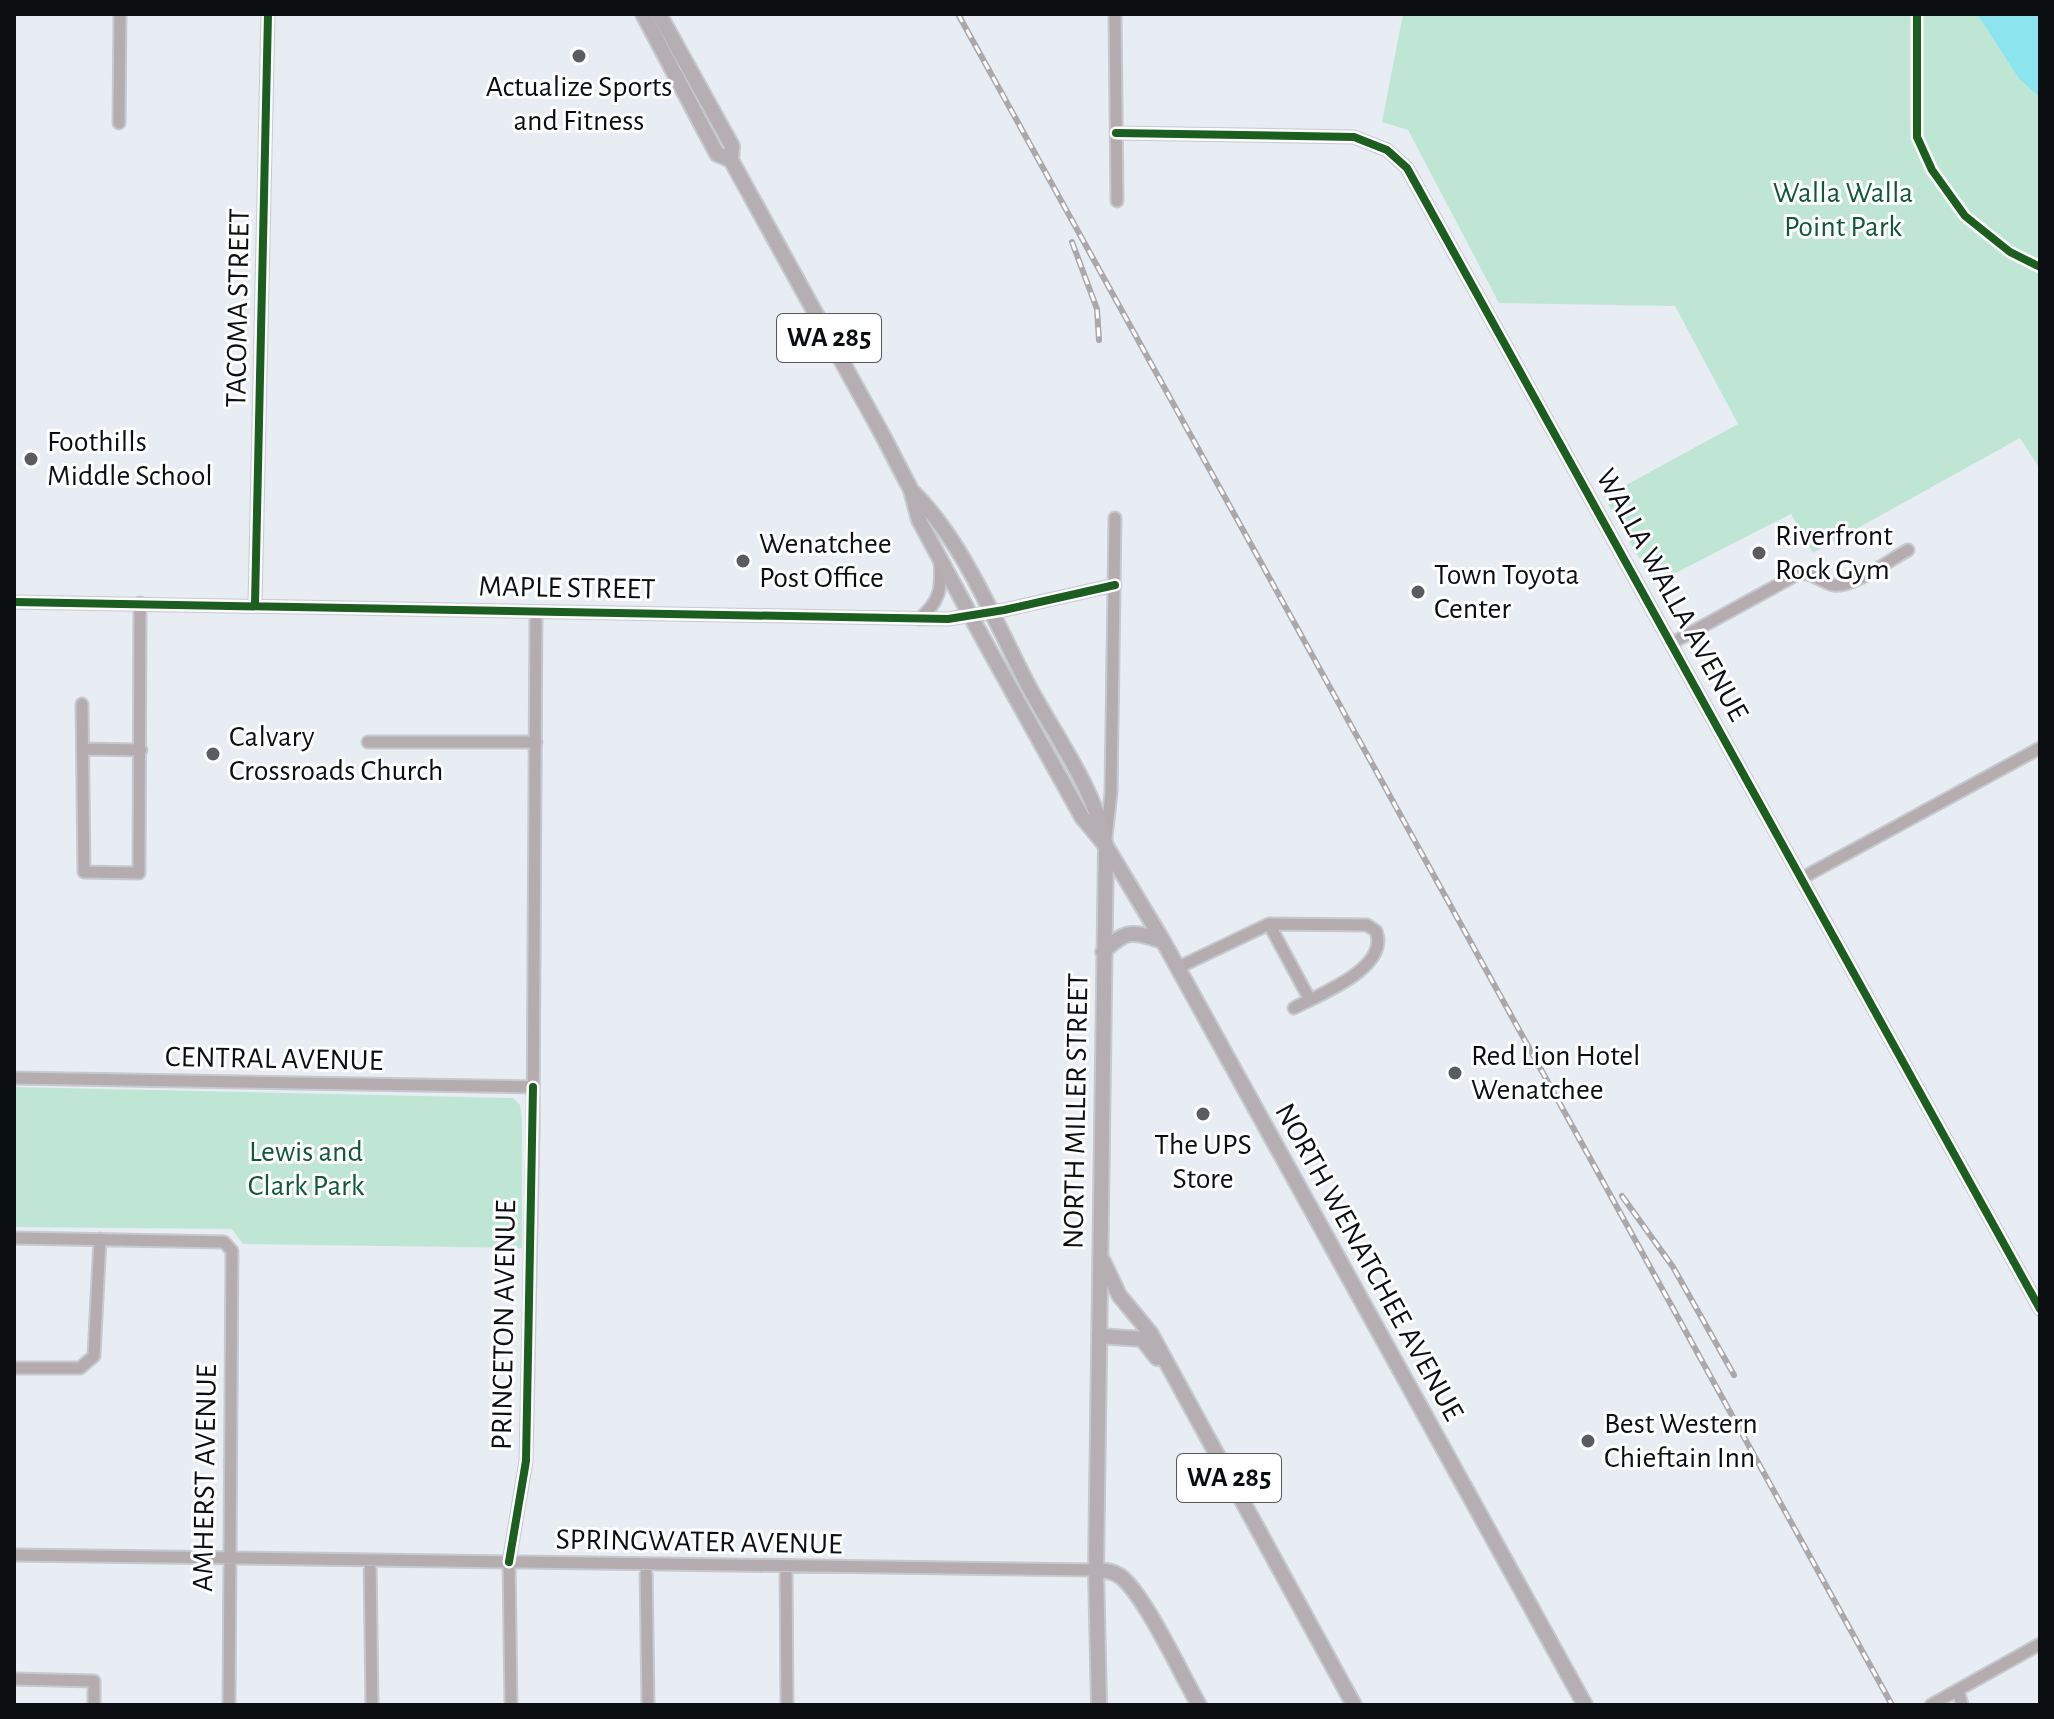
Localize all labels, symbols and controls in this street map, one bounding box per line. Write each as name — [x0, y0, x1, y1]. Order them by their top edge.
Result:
marker: Actualize Sports and Fitness — [570, 47, 588, 65]
place label: Actualize Sports and Fitness — [486, 72, 672, 136]
park label: Walla Walla Point Park — [1773, 178, 1913, 242]
street label: TACOMA STREET — [221, 208, 255, 408]
road number: WA 285 — [777, 314, 881, 362]
place label: Foothills Middle School — [47, 427, 213, 491]
marker: Foothills Middle School — [22, 450, 40, 468]
street label: WALLA WALLA AVENUE — [1590, 464, 1754, 726]
place label: Riverfront Rock Gym — [1775, 521, 1893, 585]
place label: Wenatchee Post Office — [759, 529, 892, 593]
marker: Riverfront Rock Gym — [1750, 544, 1768, 562]
marker: Wenatchee Post Office — [734, 552, 752, 570]
place label: Town Toyota Center — [1434, 560, 1579, 624]
street label: MAPLE STREET — [478, 571, 656, 605]
marker: Town Toyota Center — [1409, 583, 1427, 601]
place label: Calvary Crossroads Church — [229, 722, 443, 786]
marker: Calvary Crossroads Church — [204, 745, 222, 763]
street label: NORTH MILLER STREET — [1059, 972, 1093, 1249]
place label: Red Lion Hotel Wenatchee — [1471, 1041, 1641, 1105]
street label: CENTRAL AVENUE — [165, 1042, 383, 1076]
marker: Red Lion Hotel Wenatchee — [1446, 1064, 1464, 1082]
street label: NORTH WENATCHEE AVENUE — [1269, 1098, 1469, 1426]
marker: The UPS Store — [1194, 1105, 1212, 1123]
place label: The UPS Store — [1154, 1130, 1252, 1194]
park label: Lewis and Clark Park — [248, 1137, 365, 1201]
street label: PRINCETON AVENUE — [487, 1200, 521, 1450]
street label: AMHERST AVENUE — [188, 1364, 222, 1592]
place label: Best Western Chieftain Inn — [1604, 1409, 1758, 1473]
marker: Best Western Chieftain Inn — [1579, 1432, 1597, 1450]
road number: WA 285 — [1177, 1454, 1281, 1502]
street label: SPRINGWATER AVENUE — [555, 1524, 843, 1560]

